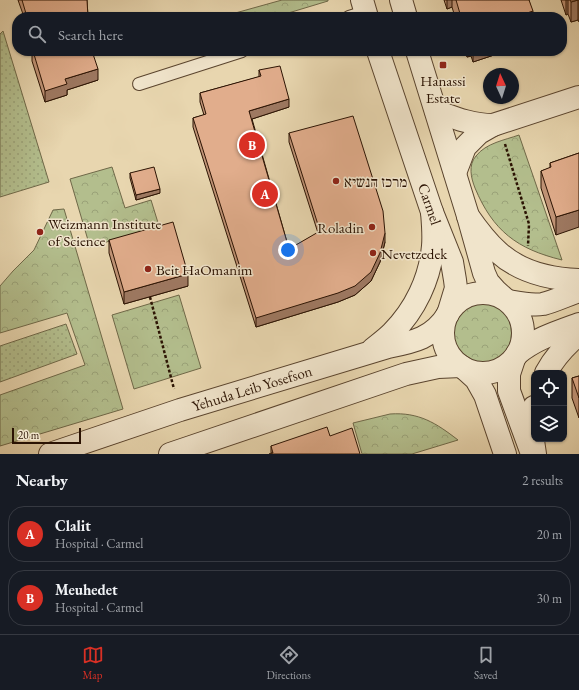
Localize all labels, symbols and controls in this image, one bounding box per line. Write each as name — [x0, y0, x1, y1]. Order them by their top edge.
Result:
search box — [12, 12, 567, 56]
icon: search — [26, 23, 48, 45]
text: Search here — [58, 25, 123, 44]
marker: Hanassi Estate — [438, 60, 448, 70]
north arrow — [483, 68, 519, 104]
place label: Hanassi Estate — [420, 71, 466, 107]
pin: B — [239, 130, 265, 160]
place label: מרכז הנשיא — [344, 172, 407, 191]
marker: מרכז הנשיא — [331, 176, 341, 186]
pin: A — [252, 179, 278, 209]
street label: Carmel — [414, 181, 446, 228]
place label: Weizmann Institute of Science — [48, 214, 161, 250]
place label: Roladin — [317, 218, 364, 237]
marker: Roladin — [367, 222, 377, 232]
marker: Weizmann Institute of Science — [35, 227, 45, 237]
your location — [278, 240, 298, 260]
place label: Nevetzedek — [381, 244, 448, 263]
marker: Nevetzedek — [368, 248, 378, 258]
place label: Beit HaOmanim — [156, 260, 253, 279]
marker: Beit HaOmanim — [143, 264, 153, 274]
street label: Yehuda Leib Yosefson — [190, 361, 314, 415]
map controls — [531, 370, 567, 442]
button: locate — [531, 370, 567, 406]
button: layers — [531, 406, 567, 442]
scale bar — [12, 426, 81, 445]
text: 20 m — [18, 428, 39, 442]
text: Nearby — [16, 469, 68, 491]
text: 2 results — [522, 472, 563, 489]
text: Clalit — [55, 516, 91, 535]
text: A — [25, 526, 35, 543]
text: 20 m — [537, 526, 562, 543]
text: Hospital · Carmel — [55, 535, 143, 552]
text: Meuhedet — [55, 580, 118, 599]
text: B — [26, 590, 34, 607]
text: 30 m — [537, 590, 562, 607]
text: Hospital · Carmel — [55, 599, 143, 616]
tab: Map — [82, 644, 104, 682]
tab: Directions — [267, 644, 311, 682]
tab: Saved — [474, 644, 497, 682]

